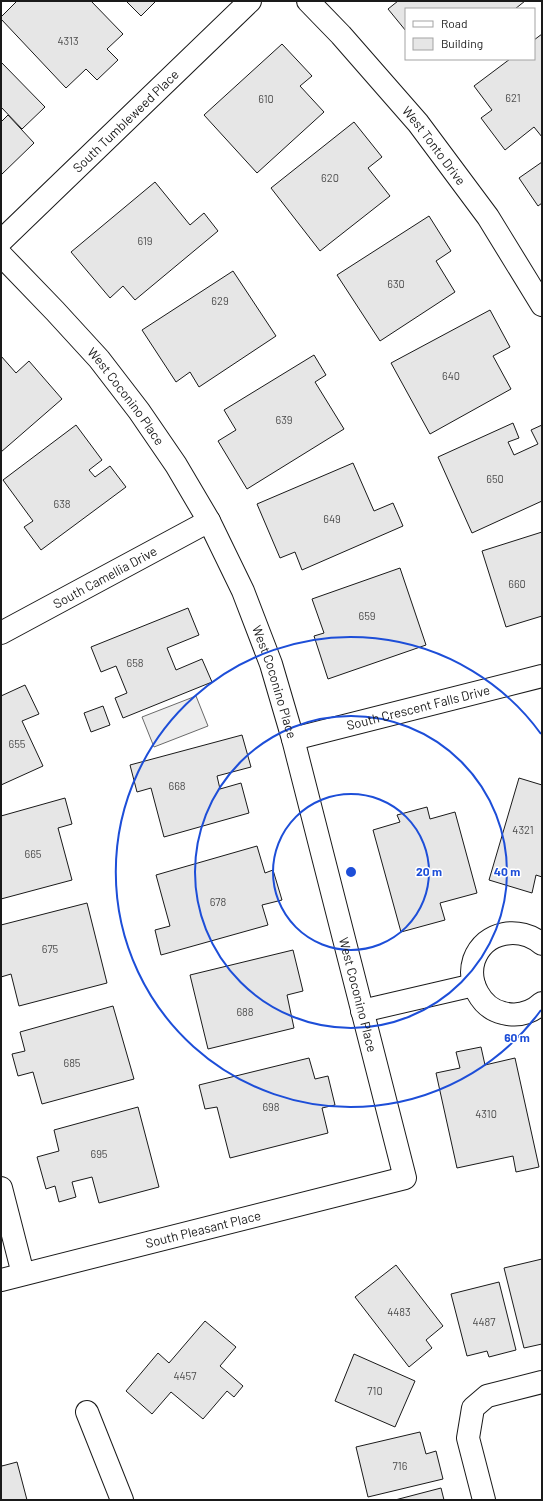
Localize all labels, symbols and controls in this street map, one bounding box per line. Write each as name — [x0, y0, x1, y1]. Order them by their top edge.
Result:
legend — [405, 8, 535, 60]
text: Road — [441, 16, 468, 30]
house number: 4313 — [57, 34, 79, 47]
text: Building — [441, 36, 483, 50]
street label: South Tumbleweed Place — [69, 66, 182, 176]
house number: 621 — [505, 91, 521, 104]
house number: 610 — [258, 92, 274, 105]
street label: West Tonto Drive — [399, 103, 469, 188]
house number: 620 — [321, 171, 339, 184]
house number: 619 — [137, 234, 153, 247]
house number: 630 — [387, 277, 405, 290]
house number: 629 — [211, 294, 229, 307]
street label: West Coconino Place — [84, 344, 168, 448]
house number: 640 — [442, 369, 460, 382]
house number: 639 — [275, 413, 293, 426]
house number: 650 — [486, 472, 504, 485]
house number: 638 — [53, 497, 71, 510]
house number: 649 — [323, 512, 341, 525]
street label: South Camellia Drive — [50, 543, 160, 612]
house number: 660 — [508, 577, 526, 590]
house number: 659 — [358, 609, 376, 622]
street label: West Coconino Place — [249, 623, 300, 740]
house number: 658 — [126, 656, 144, 669]
street label: South Crescent Falls Drive — [345, 682, 491, 733]
house number: 655 — [9, 737, 26, 750]
house number: 668 — [168, 779, 186, 792]
house number: 4321 — [512, 823, 534, 836]
house number: 665 — [25, 847, 42, 860]
text: 20 m — [416, 864, 442, 878]
text: 40 m — [494, 864, 520, 878]
centre of rings — [344, 865, 358, 879]
house number: 678 — [210, 895, 227, 908]
street label: West Coconino Place — [336, 936, 381, 1054]
house number: 675 — [42, 942, 59, 955]
house number: 688 — [236, 1005, 254, 1018]
text: 60 m — [504, 1030, 530, 1044]
house number: 685 — [63, 1056, 81, 1069]
house number: 698 — [262, 1100, 280, 1113]
house number: 4310 — [475, 1107, 497, 1120]
house number: 695 — [90, 1147, 108, 1160]
street label: South Pleasant Place — [144, 1207, 262, 1251]
house number: 4483 — [387, 1305, 411, 1318]
house number: 4487 — [472, 1315, 496, 1328]
house number: 4457 — [174, 1369, 196, 1382]
house number: 710 — [367, 1384, 383, 1397]
house number: 716 — [393, 1459, 408, 1472]

